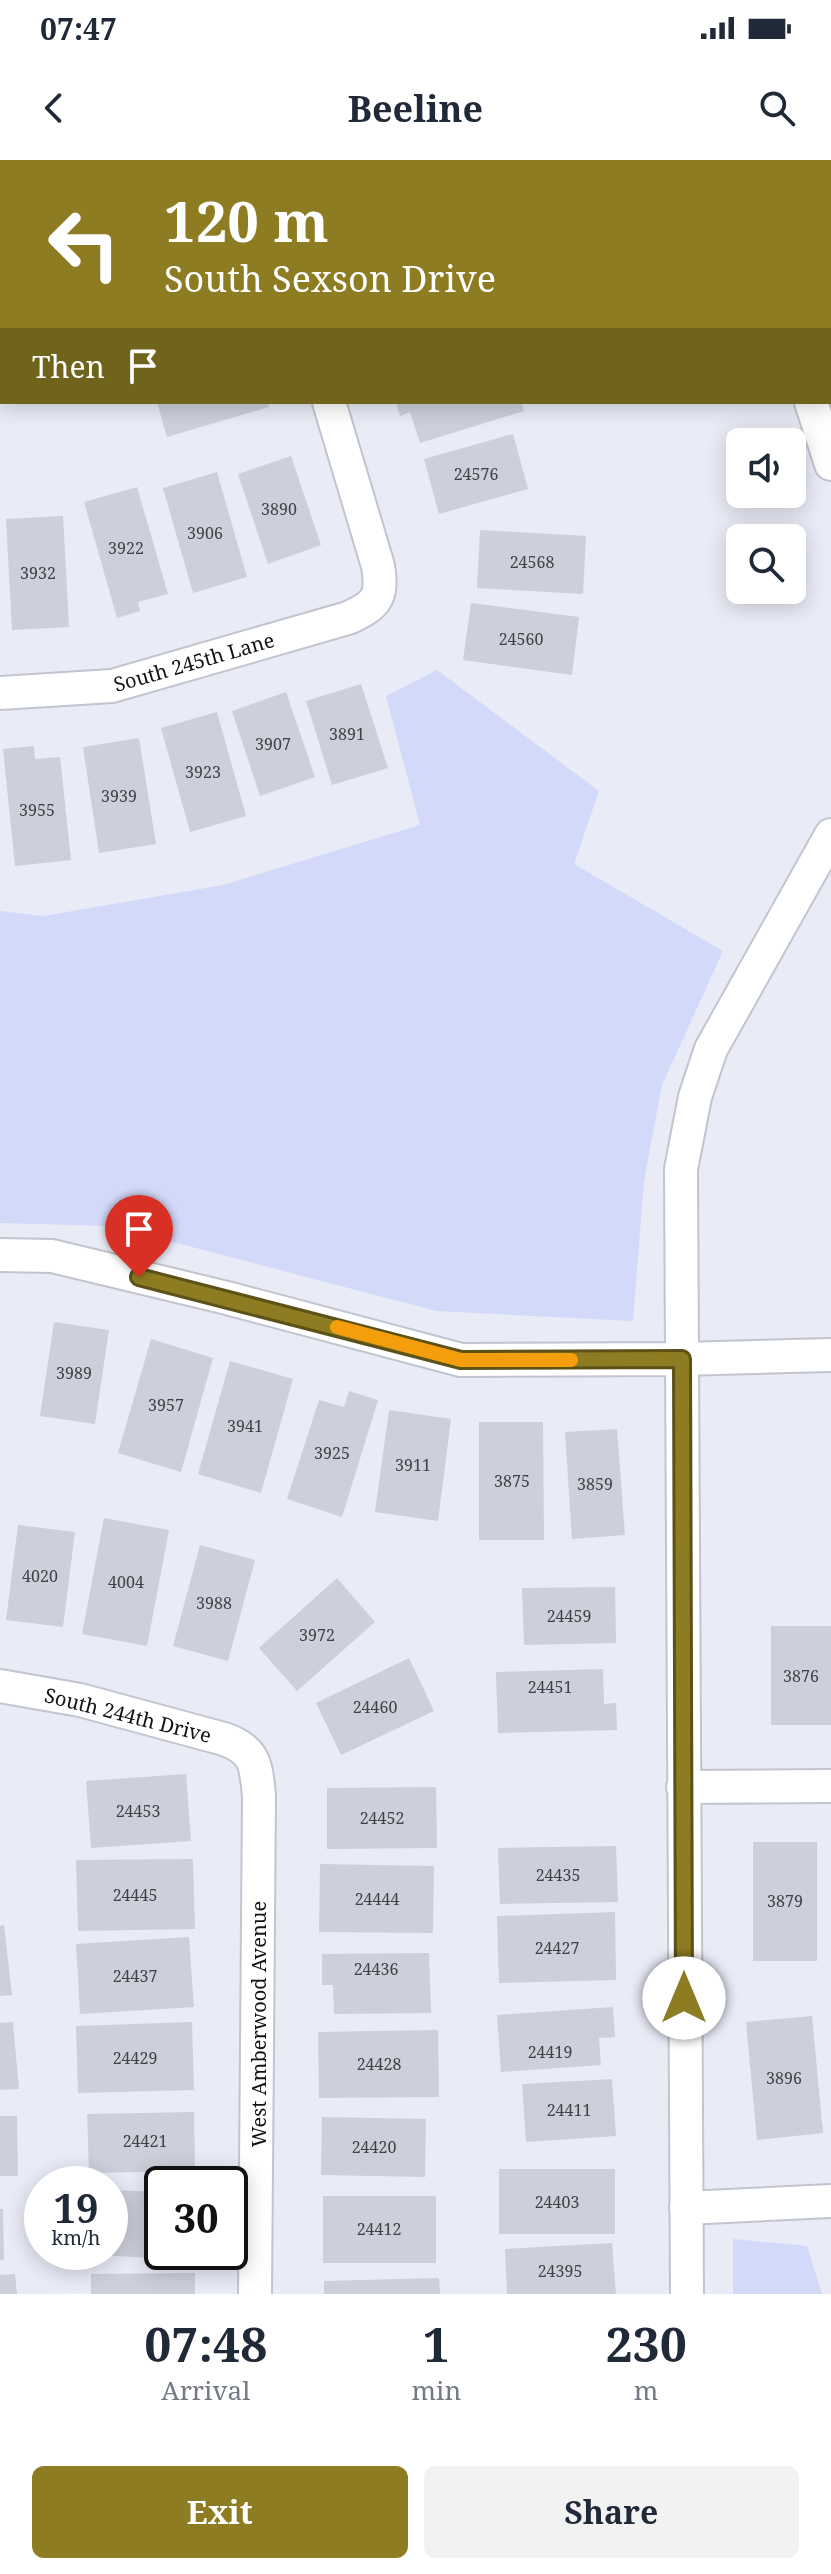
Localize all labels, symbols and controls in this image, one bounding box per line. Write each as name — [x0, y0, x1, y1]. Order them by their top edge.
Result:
text: 07:47 — [40, 8, 117, 49]
text: Beeline — [348, 84, 483, 133]
icon: back — [32, 86, 76, 130]
icon: search — [755, 86, 799, 130]
text: 120 m — [164, 182, 329, 258]
icon: left — [32, 192, 136, 296]
text: South Sexson Drive — [164, 254, 496, 303]
icon: arrive — [121, 344, 165, 388]
text: Then — [32, 346, 105, 387]
map controls — [726, 428, 806, 604]
button: sound — [726, 428, 806, 508]
house number: 24576 — [454, 463, 498, 485]
house number: 3890 — [261, 498, 297, 520]
house number: 3906 — [187, 522, 223, 544]
button: search — [726, 524, 806, 604]
house number: 3922 — [108, 537, 144, 559]
house number: 24568 — [510, 551, 554, 573]
house number: 3932 — [20, 562, 56, 584]
street label: South 245th Lane — [111, 626, 277, 698]
house number: 24560 — [499, 628, 543, 650]
house number: 3891 — [329, 723, 365, 745]
house number: 3907 — [255, 733, 291, 755]
house number: 3923 — [185, 761, 221, 783]
house number: 3939 — [101, 785, 137, 807]
house number: 3955 — [19, 799, 55, 821]
pin — [105, 1195, 173, 1277]
icon: arrive — [117, 1207, 161, 1251]
house number: 3989 — [56, 1362, 92, 1384]
house number: 3957 — [148, 1394, 184, 1416]
house number: 3941 — [227, 1415, 263, 1437]
house number: 3925 — [314, 1442, 350, 1464]
house number: 3911 — [395, 1454, 431, 1476]
house number: 3875 — [494, 1470, 530, 1492]
house number: 3859 — [577, 1473, 613, 1495]
house number: 4020 — [22, 1565, 58, 1587]
house number: 4004 — [108, 1571, 144, 1593]
house number: 3988 — [196, 1592, 232, 1614]
house number: 24459 — [547, 1605, 591, 1627]
house number: 3972 — [299, 1624, 335, 1646]
house number: 3876 — [783, 1665, 819, 1687]
house number: 24451 — [528, 1676, 572, 1698]
street label: South 244th Drive — [42, 1681, 214, 1749]
house number: 24460 — [353, 1696, 397, 1718]
house number: 24453 — [116, 1800, 160, 1822]
house number: 24452 — [360, 1807, 404, 1829]
house number: 24435 — [536, 1864, 580, 1886]
house number: 24445 — [113, 1884, 157, 1906]
house number: 24444 — [355, 1888, 399, 1910]
house number: 3879 — [767, 1890, 803, 1912]
street label: West Amberwood Avenue — [245, 1901, 272, 2147]
house number: 24427 — [535, 1937, 579, 1959]
position arrow — [642, 1956, 726, 2040]
house number: 24436 — [354, 1958, 398, 1980]
house number: 24437 — [113, 1965, 157, 1987]
house number: 24419 — [528, 2041, 572, 2063]
house number: 24429 — [113, 2047, 157, 2069]
house number: 24428 — [357, 2053, 401, 2075]
house number: 3896 — [766, 2067, 802, 2089]
house number: 24411 — [547, 2099, 591, 2121]
house number: 24421 — [123, 2130, 167, 2152]
house number: 24420 — [352, 2136, 396, 2158]
speed limit sign: 30 — [144, 2166, 248, 2270]
text: 19 — [53, 2180, 99, 2235]
house number: 24403 — [535, 2191, 579, 2213]
house number: 24412 — [357, 2218, 401, 2240]
text: km/h — [51, 2224, 101, 2251]
house number: 24395 — [538, 2260, 582, 2282]
text: 07:48 — [144, 2311, 267, 2376]
text: 1 — [423, 2311, 450, 2376]
text: 230 — [605, 2311, 687, 2376]
text: Arrival — [161, 2372, 250, 2408]
text: min — [412, 2372, 461, 2408]
text: m — [634, 2372, 658, 2408]
button: Exit — [32, 2466, 408, 2558]
button: Share — [424, 2466, 799, 2558]

